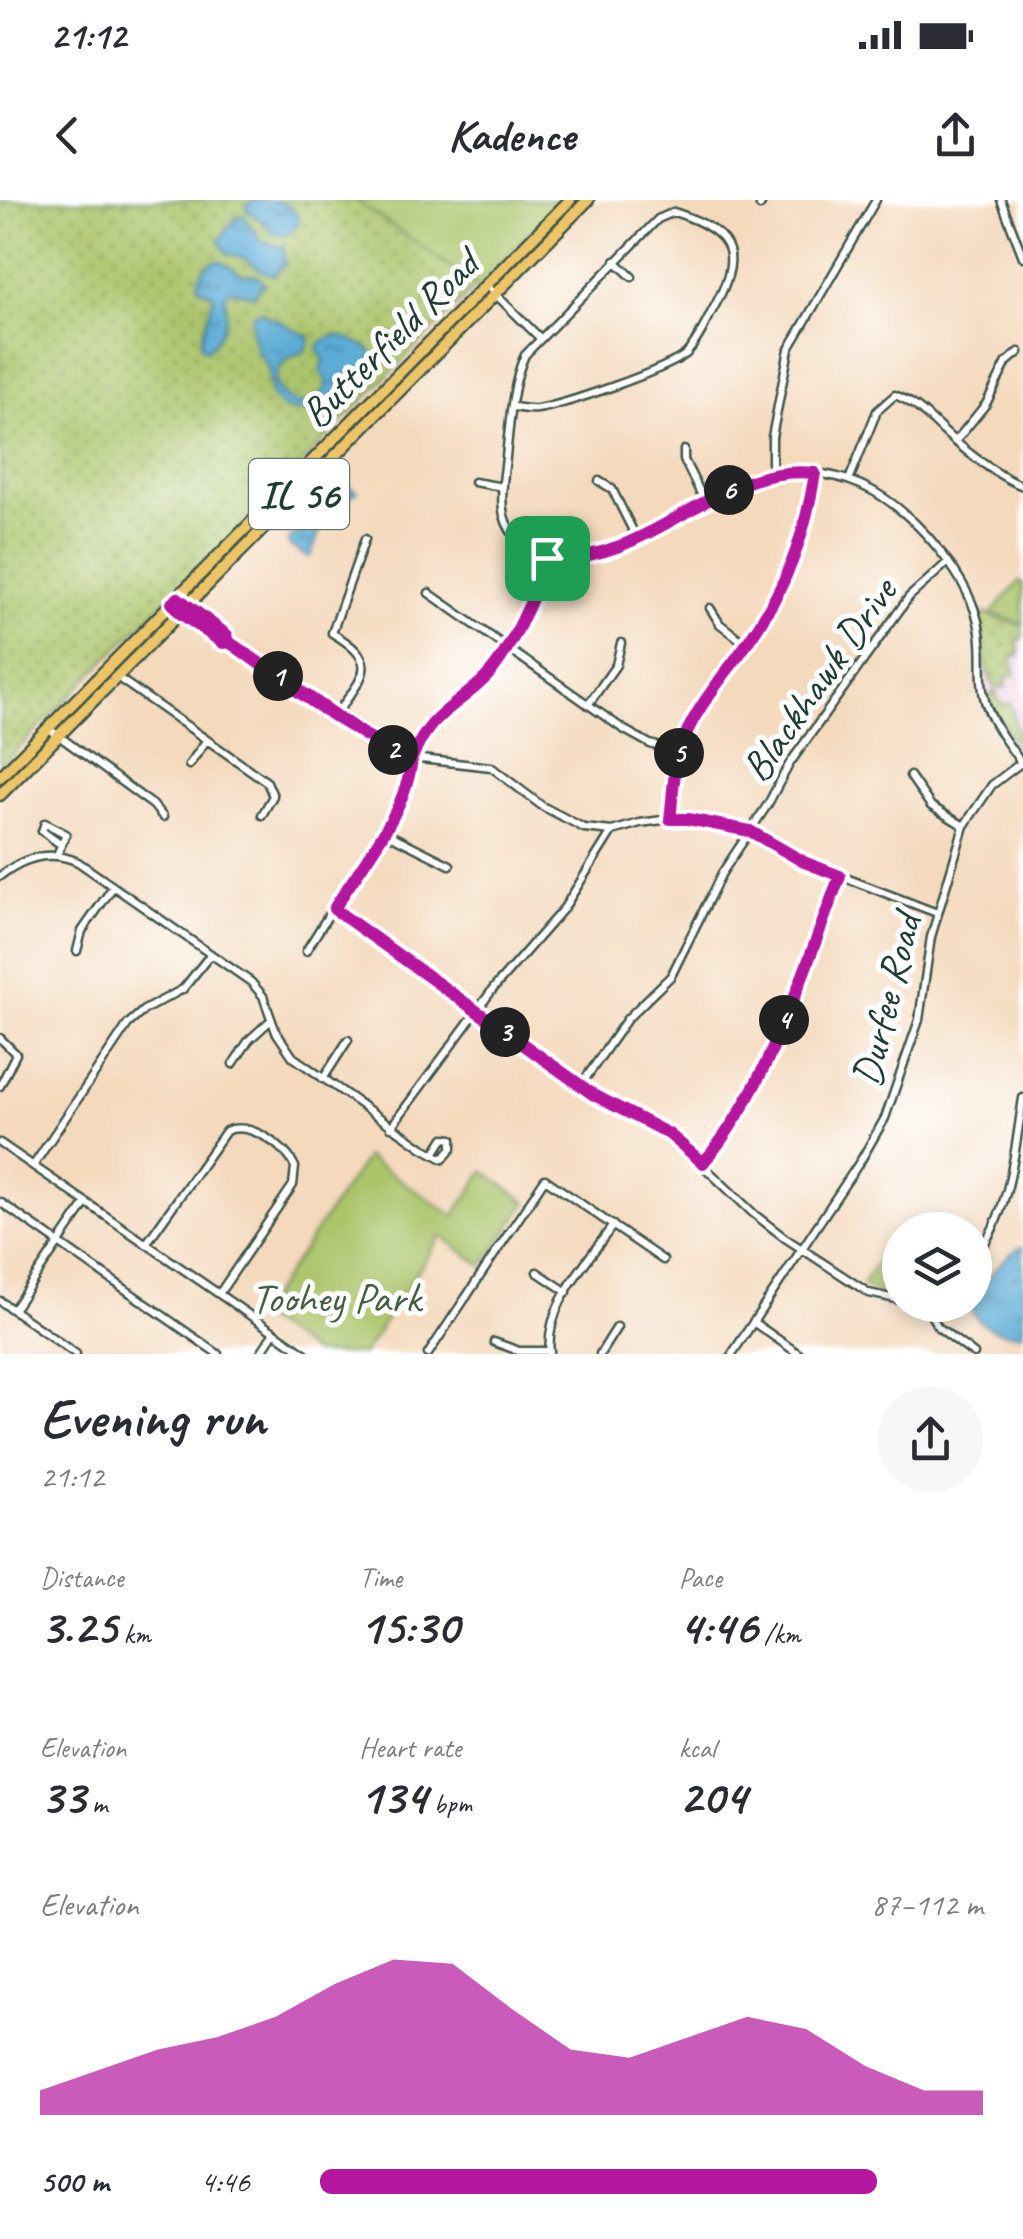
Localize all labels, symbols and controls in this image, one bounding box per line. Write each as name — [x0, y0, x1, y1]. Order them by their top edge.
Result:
text: 21:12 — [50, 12, 126, 59]
text: Kadence — [448, 107, 575, 164]
icon: back — [40, 108, 95, 163]
icon: share — [928, 108, 983, 163]
street label: Butterfield Road — [290, 235, 494, 439]
road number: IL 56 — [249, 459, 349, 529]
pin: 6 — [704, 465, 754, 515]
text: 6 — [722, 472, 736, 507]
pin — [505, 516, 590, 601]
icon: arrive — [520, 531, 575, 586]
street label: Blackhawk Drive — [730, 565, 911, 792]
pin: 1 — [253, 651, 303, 701]
text: 1 — [272, 658, 284, 693]
pin: 2 — [368, 725, 418, 775]
pin: 5 — [654, 728, 704, 778]
text: 2 — [387, 732, 399, 767]
text: 5 — [673, 735, 685, 770]
street label: Durfee Road — [840, 903, 935, 1092]
pin: 4 — [759, 995, 809, 1045]
text: 4 — [778, 1002, 790, 1037]
pin: 3 — [480, 1007, 530, 1057]
text: 3 — [499, 1014, 511, 1049]
map controls — [882, 1212, 992, 1322]
button: layers — [882, 1212, 992, 1322]
park label: Toohey Park — [251, 1272, 424, 1325]
text: Evening run — [40, 1383, 265, 1453]
button: share — [878, 1387, 983, 1492]
text: 21:12 — [40, 1456, 104, 1497]
text: Distance — [40, 1560, 124, 1595]
text: Time — [359, 1560, 402, 1595]
text: Pace — [679, 1560, 722, 1595]
text: 3.25 — [40, 1595, 117, 1658]
text: 15:30 — [359, 1595, 458, 1658]
text: 4:46 — [679, 1595, 757, 1658]
text: km — [117, 1616, 151, 1651]
text: /km — [757, 1616, 800, 1651]
text: Elevation — [40, 1730, 126, 1765]
text: Heart rate — [359, 1730, 461, 1765]
text: kcal — [679, 1730, 716, 1765]
text: 33 — [40, 1765, 85, 1828]
text: 134 — [359, 1765, 427, 1828]
text: 204 — [679, 1765, 746, 1828]
text: m — [85, 1786, 107, 1821]
text: bpm — [427, 1786, 472, 1821]
text: Elevation — [40, 1884, 138, 1925]
text: 87–112 m — [871, 1884, 983, 1925]
text: 500 m — [40, 2161, 109, 2202]
text: 4:46 — [200, 2161, 250, 2202]

